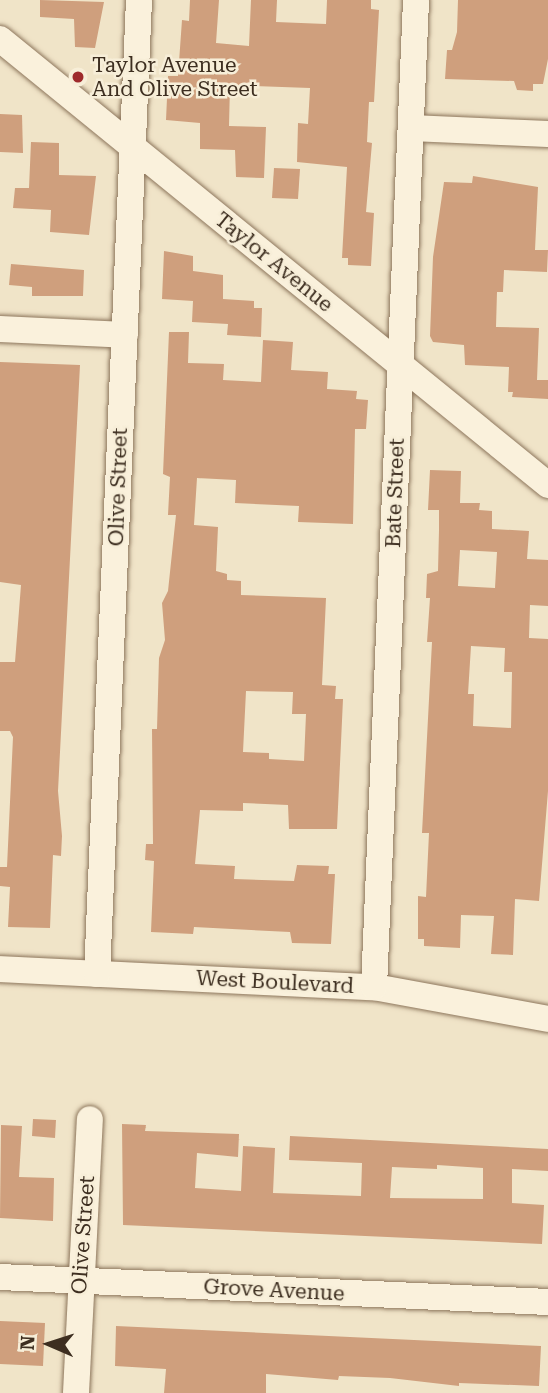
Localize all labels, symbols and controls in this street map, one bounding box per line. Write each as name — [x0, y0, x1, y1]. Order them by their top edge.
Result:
place label: Taylor Avenue And Olive Street — [92, 52, 258, 102]
marker: Taylor Avenue And Olive Street — [70, 69, 86, 85]
street label: Taylor Avenue — [210, 207, 338, 317]
street label: Olive Street — [103, 427, 133, 547]
street label: Bate Street — [380, 438, 410, 548]
street label: West Boulevard — [195, 965, 355, 999]
street label: Olive Street — [66, 1175, 100, 1295]
street label: Grove Avenue — [203, 1274, 345, 1306]
north arrow — [14, 1309, 84, 1379]
text: N — [16, 1335, 39, 1351]

